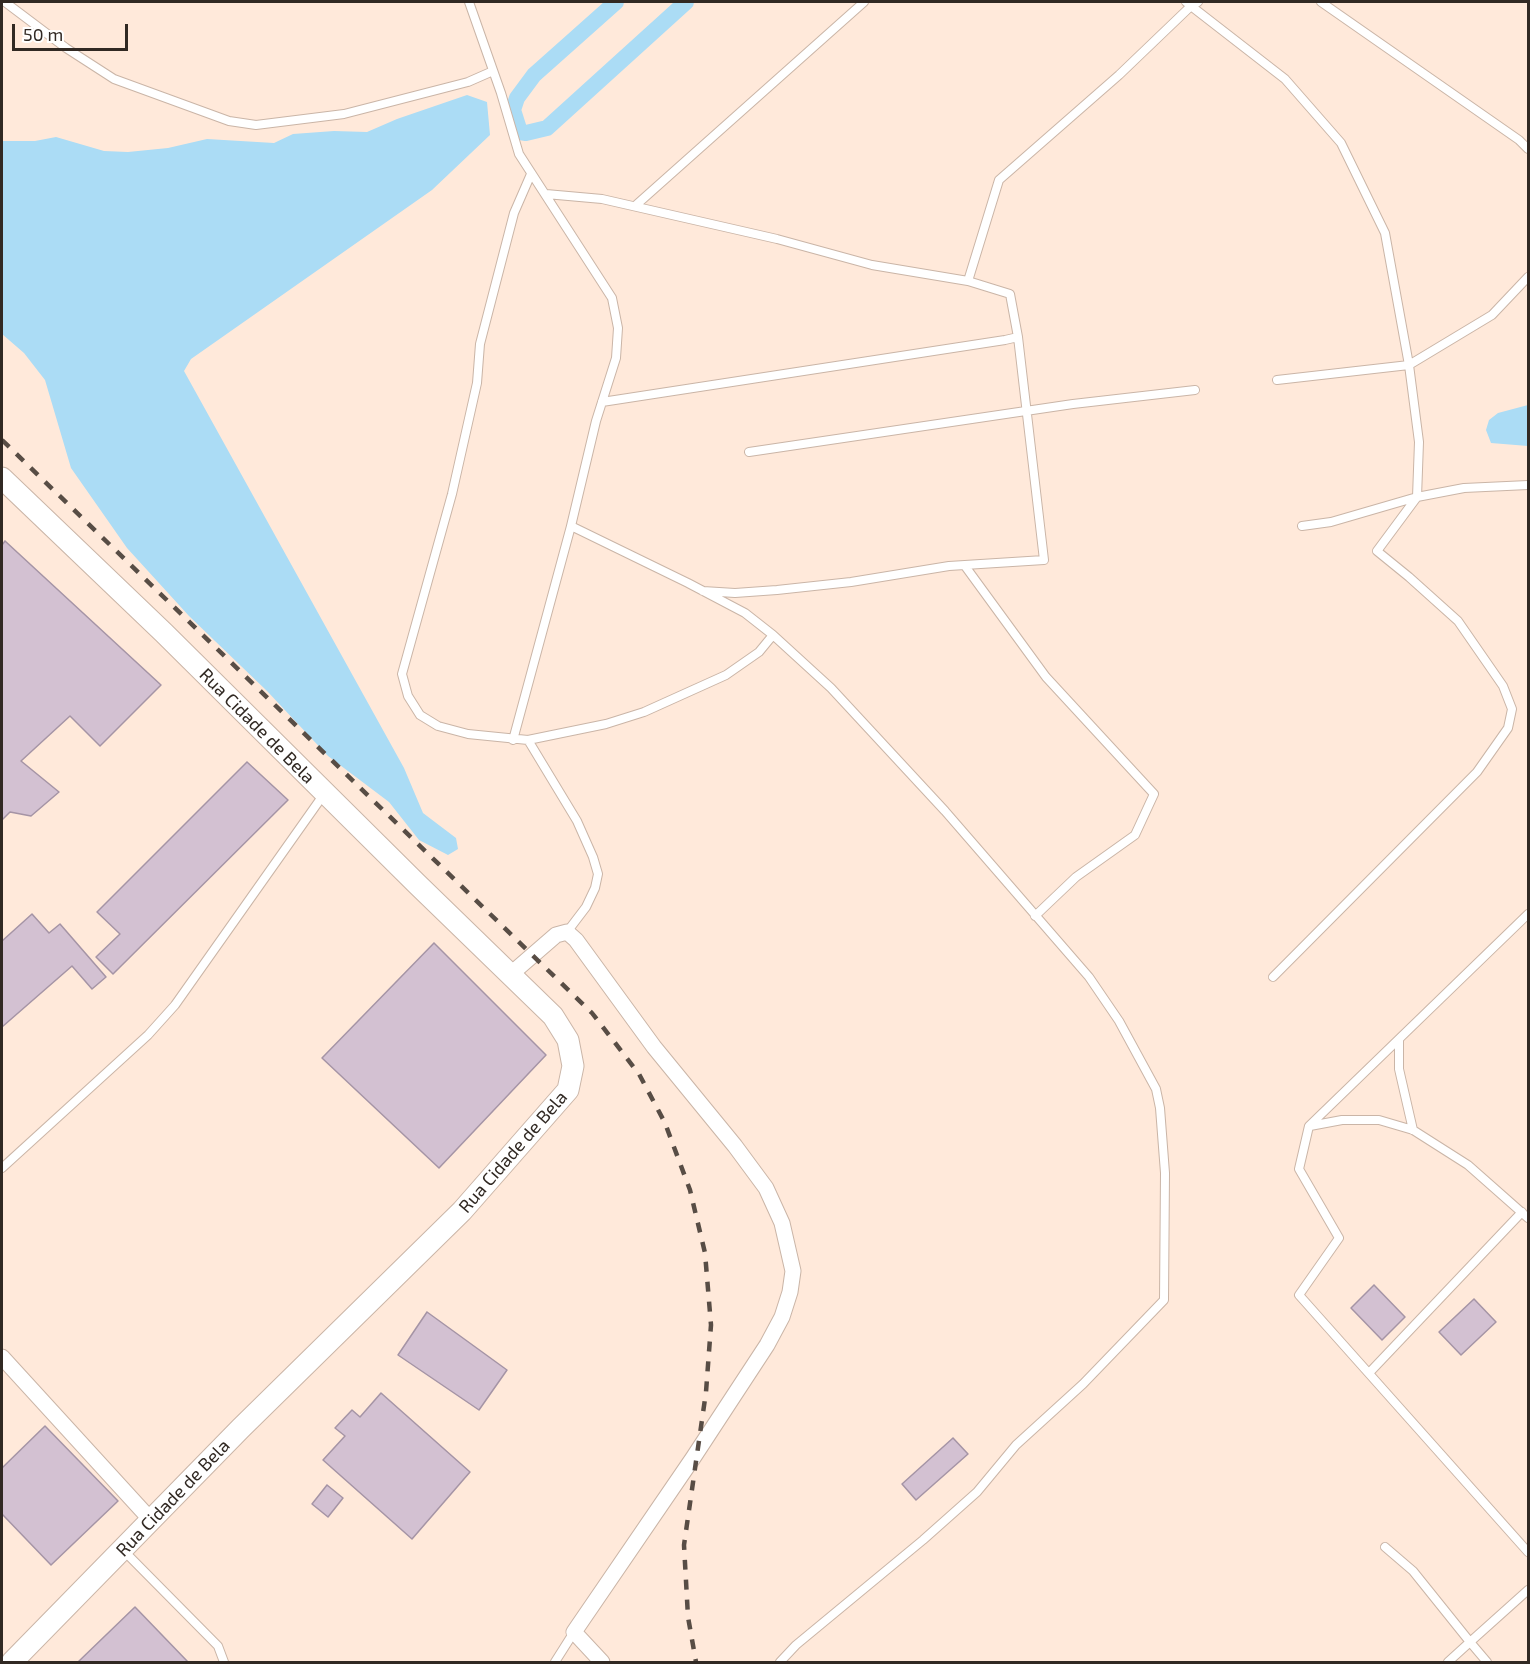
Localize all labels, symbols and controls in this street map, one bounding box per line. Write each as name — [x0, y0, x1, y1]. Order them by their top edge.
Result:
scale bar — [15, 12, 130, 50]
text: 50 m — [23, 23, 63, 45]
street label: Rua Cidade de Bela — [195, 664, 319, 788]
street label: Rua Cidade de Bela — [454, 1087, 572, 1217]
street label: Rua Cidade de Bela — [112, 1435, 234, 1561]

